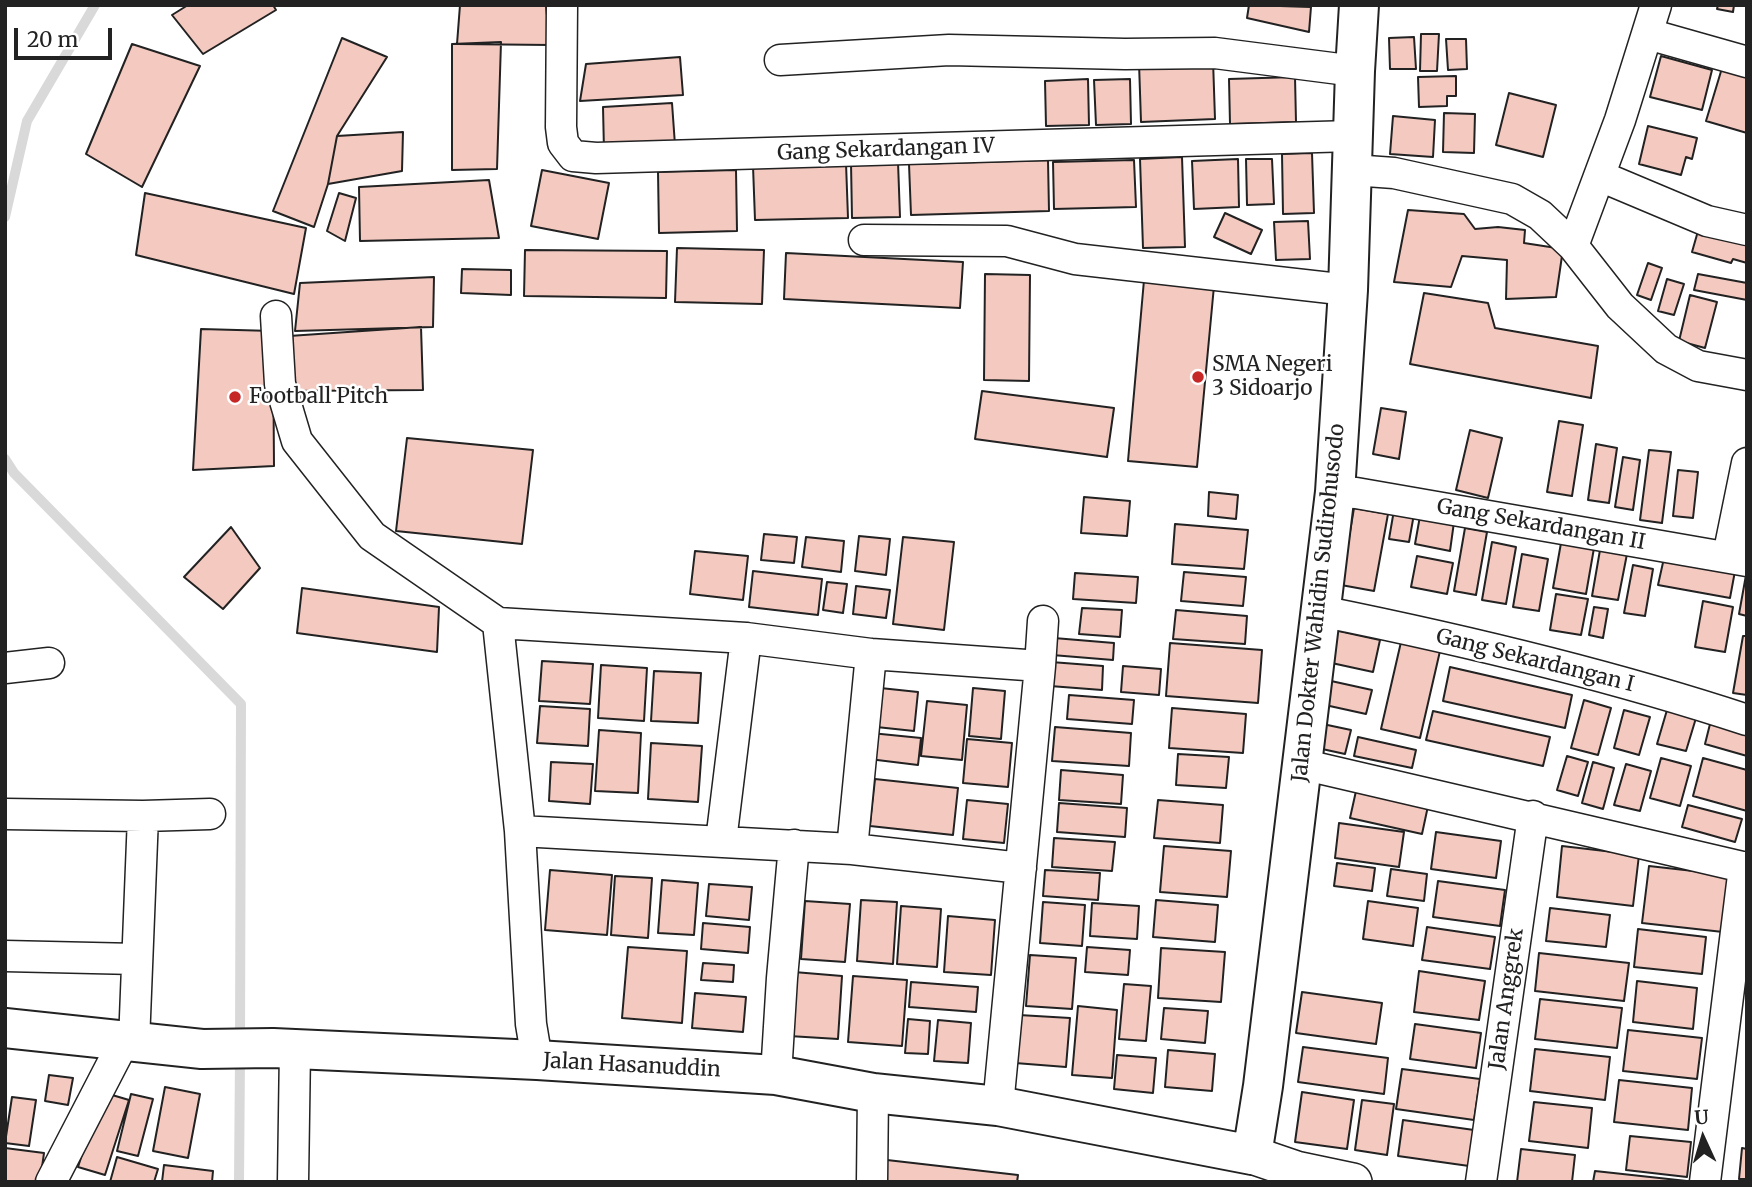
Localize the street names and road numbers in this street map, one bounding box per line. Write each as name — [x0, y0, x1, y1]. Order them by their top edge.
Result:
street label: Gang Sekardangan IV — [777, 134, 995, 166]
street label: Jalan Dokter Wahidin Sudirohusodo — [1288, 422, 1350, 784]
street label: Gang Sekardangan II — [1435, 494, 1647, 556]
street label: Gang Sekardangan I — [1433, 624, 1637, 698]
street label: Jalan Anggrek — [1485, 927, 1529, 1071]
street label: Jalan Hasanuddin — [543, 1049, 721, 1083]

